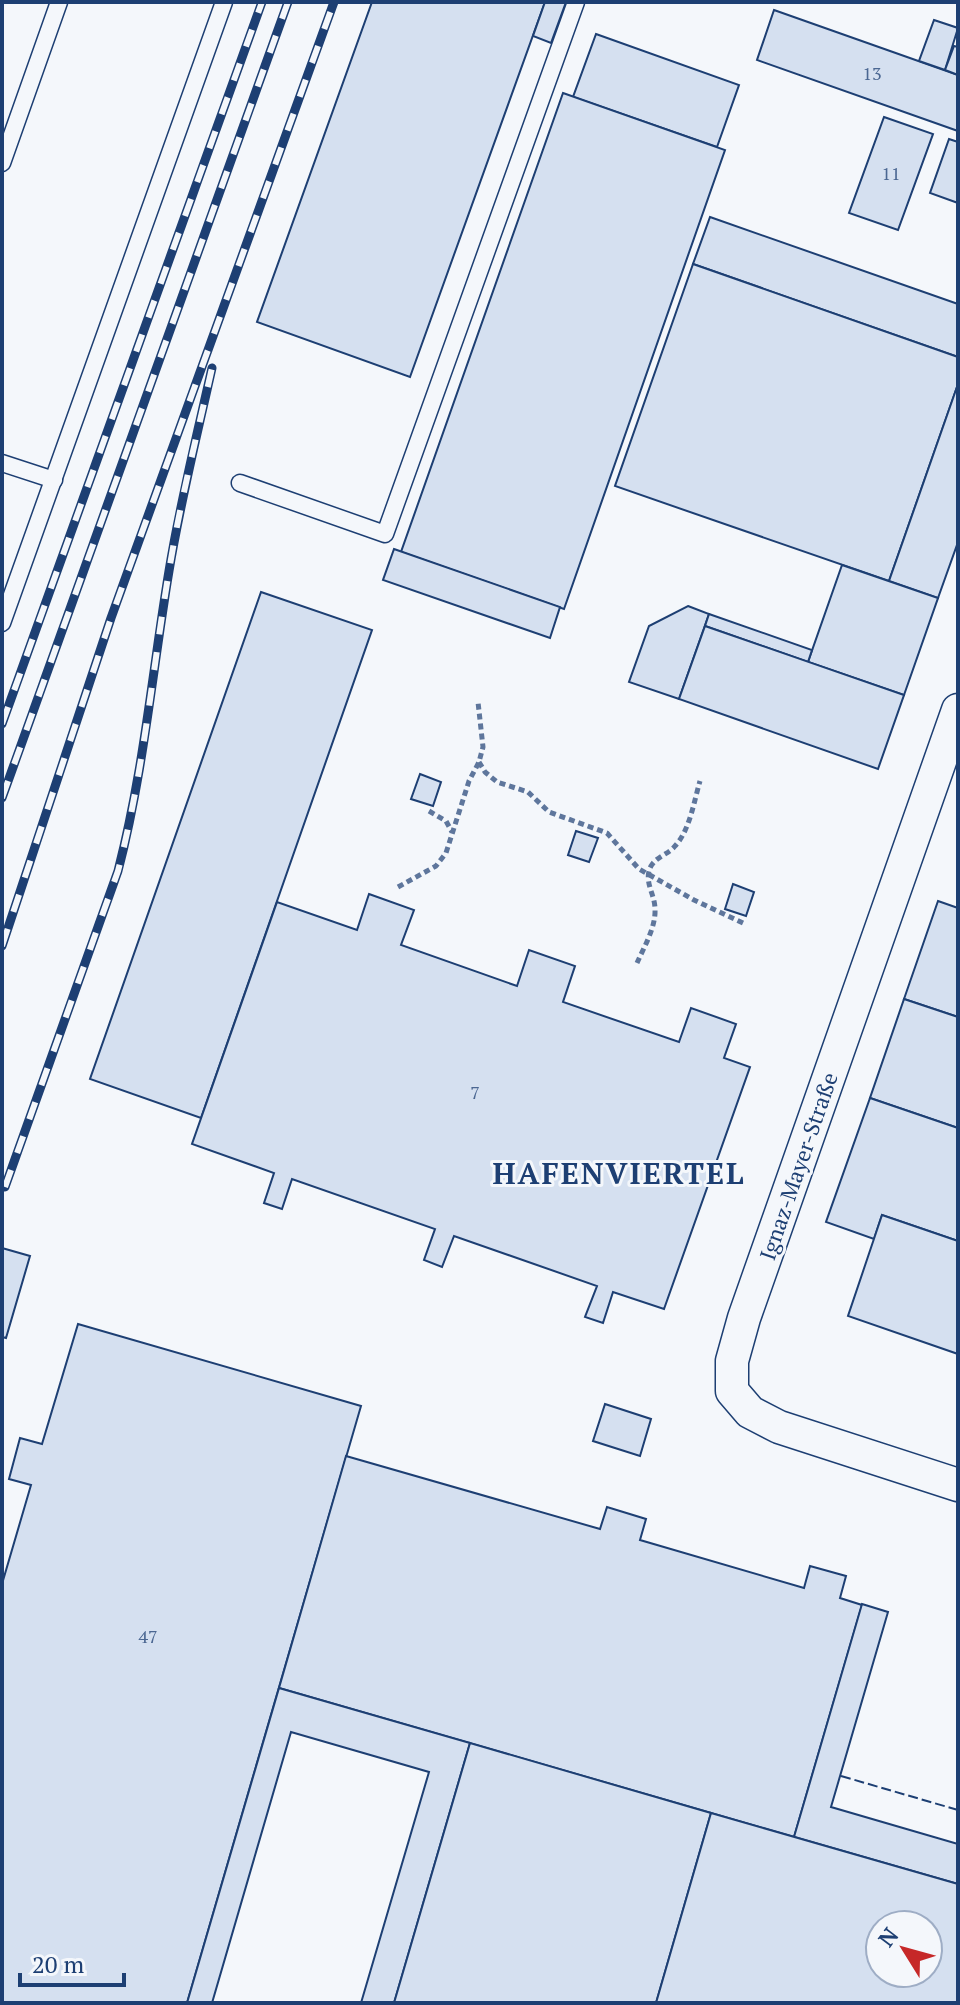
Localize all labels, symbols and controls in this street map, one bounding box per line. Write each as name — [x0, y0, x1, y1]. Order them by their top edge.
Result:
house number: 13 — [862, 61, 882, 85]
house number: 11 — [881, 161, 901, 185]
street label: Ignaz-Mayer-Straße — [752, 1068, 844, 1264]
house number: 7 — [470, 1080, 480, 1104]
district label: HAFENVIERTEL — [492, 1153, 746, 1193]
house number: 47 — [138, 1624, 158, 1648]
north arrow — [864, 1909, 944, 1989]
text: N — [871, 1921, 904, 1952]
scale bar — [20, 1937, 124, 1987]
text: 20 m — [32, 1948, 84, 1980]

